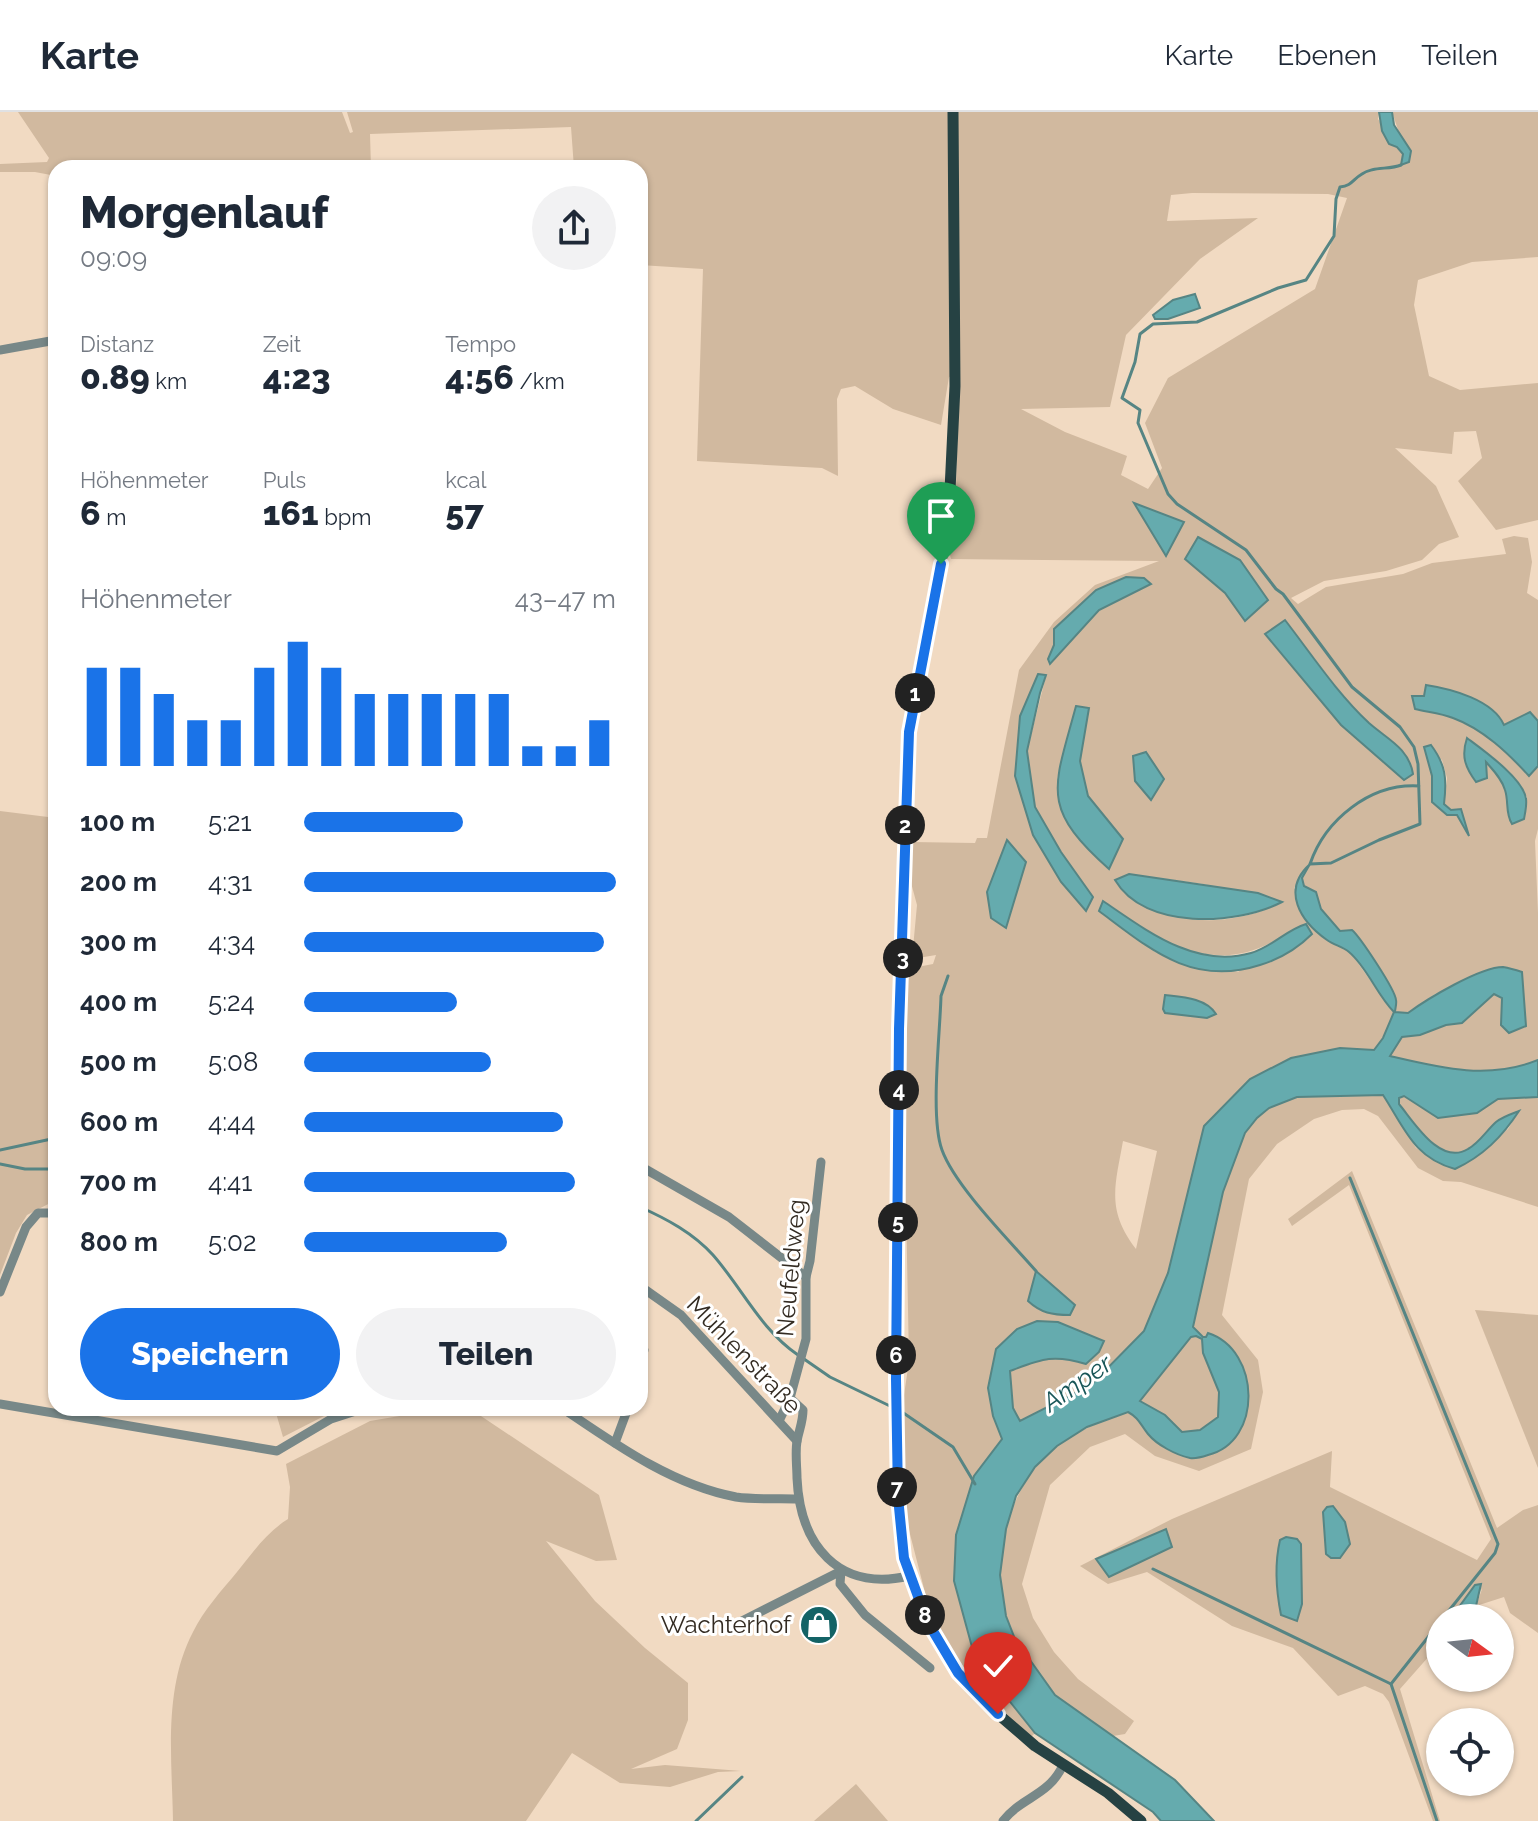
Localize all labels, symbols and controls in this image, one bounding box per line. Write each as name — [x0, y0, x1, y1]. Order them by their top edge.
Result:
text: Karte — [40, 33, 139, 78]
text: Karte — [1165, 39, 1233, 72]
text: Ebenen — [1277, 39, 1377, 72]
text: Teilen — [1421, 39, 1498, 72]
button: share — [532, 186, 616, 270]
text: Morgenlauf — [80, 187, 328, 238]
text: 09:09 — [80, 243, 147, 273]
text: Distanz — [80, 331, 154, 357]
text: Zeit — [263, 331, 301, 357]
text: Tempo — [445, 331, 516, 357]
text: 0.89 — [80, 357, 150, 397]
text: 4:23 — [263, 357, 331, 397]
text: 4:56 — [445, 357, 514, 397]
text: km — [150, 368, 187, 394]
text: /km — [514, 368, 565, 394]
text: Höhenmeter — [80, 467, 209, 493]
text: Puls — [263, 467, 306, 493]
text: kcal — [445, 467, 486, 493]
pin — [907, 482, 975, 564]
text: 6 — [80, 493, 101, 533]
text: 161 — [263, 493, 319, 533]
text: 57 — [445, 493, 484, 533]
icon: arrive — [919, 494, 963, 538]
text: m — [101, 504, 127, 530]
text: bpm — [319, 504, 372, 530]
text: Höhenmeter — [80, 584, 232, 614]
text: 43–47 m — [515, 584, 616, 614]
pin: 1 — [895, 673, 935, 713]
text: 1 — [910, 680, 920, 706]
pin: 2 — [885, 805, 925, 845]
text: 100 m — [80, 807, 155, 837]
text: 5:21 — [208, 807, 252, 837]
text: 2 — [899, 812, 911, 838]
text: 200 m — [80, 867, 157, 897]
text: 4:31 — [208, 867, 252, 897]
text: 300 m — [80, 927, 157, 957]
text: 4:34 — [208, 927, 255, 957]
pin: 3 — [883, 938, 923, 978]
text: 3 — [897, 945, 909, 971]
text: 400 m — [80, 987, 157, 1017]
text: 5:24 — [208, 987, 255, 1017]
text: 500 m — [80, 1047, 157, 1077]
text: 5:08 — [208, 1047, 258, 1077]
pin: 4 — [879, 1070, 919, 1110]
text: 4 — [893, 1077, 905, 1103]
text: 600 m — [80, 1107, 158, 1137]
text: 4:44 — [208, 1107, 255, 1137]
text: 700 m — [80, 1167, 157, 1197]
text: 4:41 — [208, 1167, 252, 1197]
street label: Neufeldweg — [770, 1198, 811, 1338]
pin: 5 — [878, 1202, 918, 1242]
text: 5 — [892, 1209, 904, 1235]
text: 800 m — [80, 1227, 158, 1257]
text: 5:02 — [208, 1227, 257, 1257]
street label: Mühlenstraße — [681, 1290, 808, 1420]
button: Speichern — [80, 1308, 340, 1400]
button: Teilen — [356, 1308, 616, 1400]
pin: 6 — [876, 1335, 916, 1375]
text: 6 — [889, 1342, 903, 1368]
water label: Amper — [1035, 1348, 1118, 1419]
pin: 7 — [877, 1467, 917, 1507]
text: 7 — [891, 1474, 903, 1500]
pin: 8 — [905, 1595, 945, 1635]
text: 8 — [918, 1602, 932, 1628]
shop icon: Wachterhof — [798, 1604, 840, 1646]
north arrow — [1426, 1604, 1514, 1692]
map controls — [1426, 1604, 1514, 1796]
place label: Wachterhof — [661, 1610, 792, 1639]
pin — [964, 1632, 1032, 1714]
icon: check — [976, 1644, 1020, 1688]
button: locate — [1426, 1708, 1514, 1796]

